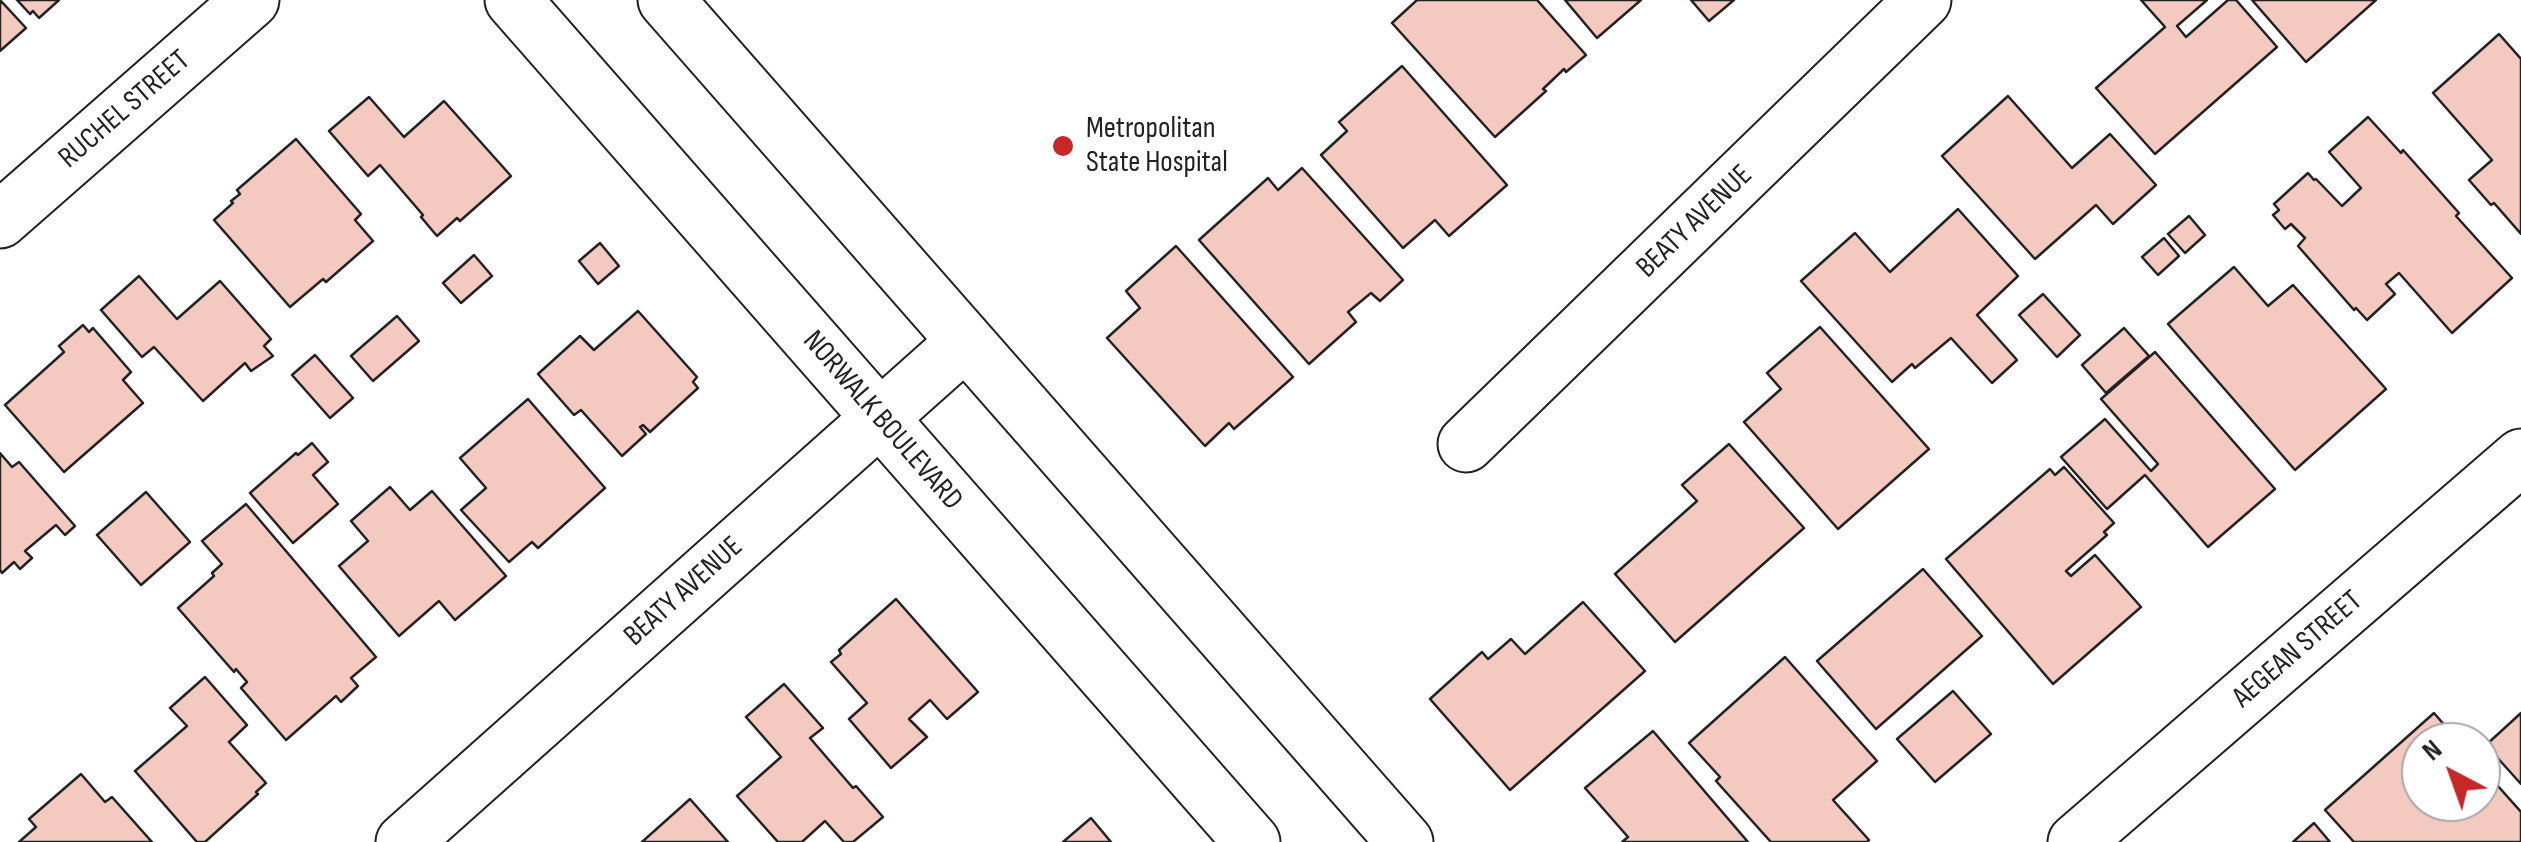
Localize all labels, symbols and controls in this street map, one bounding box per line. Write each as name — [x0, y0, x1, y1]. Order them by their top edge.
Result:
street label: RUCHEL STREET — [52, 43, 198, 177]
place label: Metropolitan State Hospital — [1086, 111, 1228, 182]
marker: Metropolitan State Hospital — [1050, 133, 1076, 159]
street label: BEATY AVENUE — [1630, 158, 1760, 286]
street label: NORWALK BOULEVARD — [794, 324, 970, 518]
street label: BEATY AVENUE — [617, 529, 751, 655]
street label: AEGEAN STREET — [2226, 584, 2370, 716]
north arrow — [2401, 722, 2501, 822]
text: N — [2416, 733, 2449, 768]

